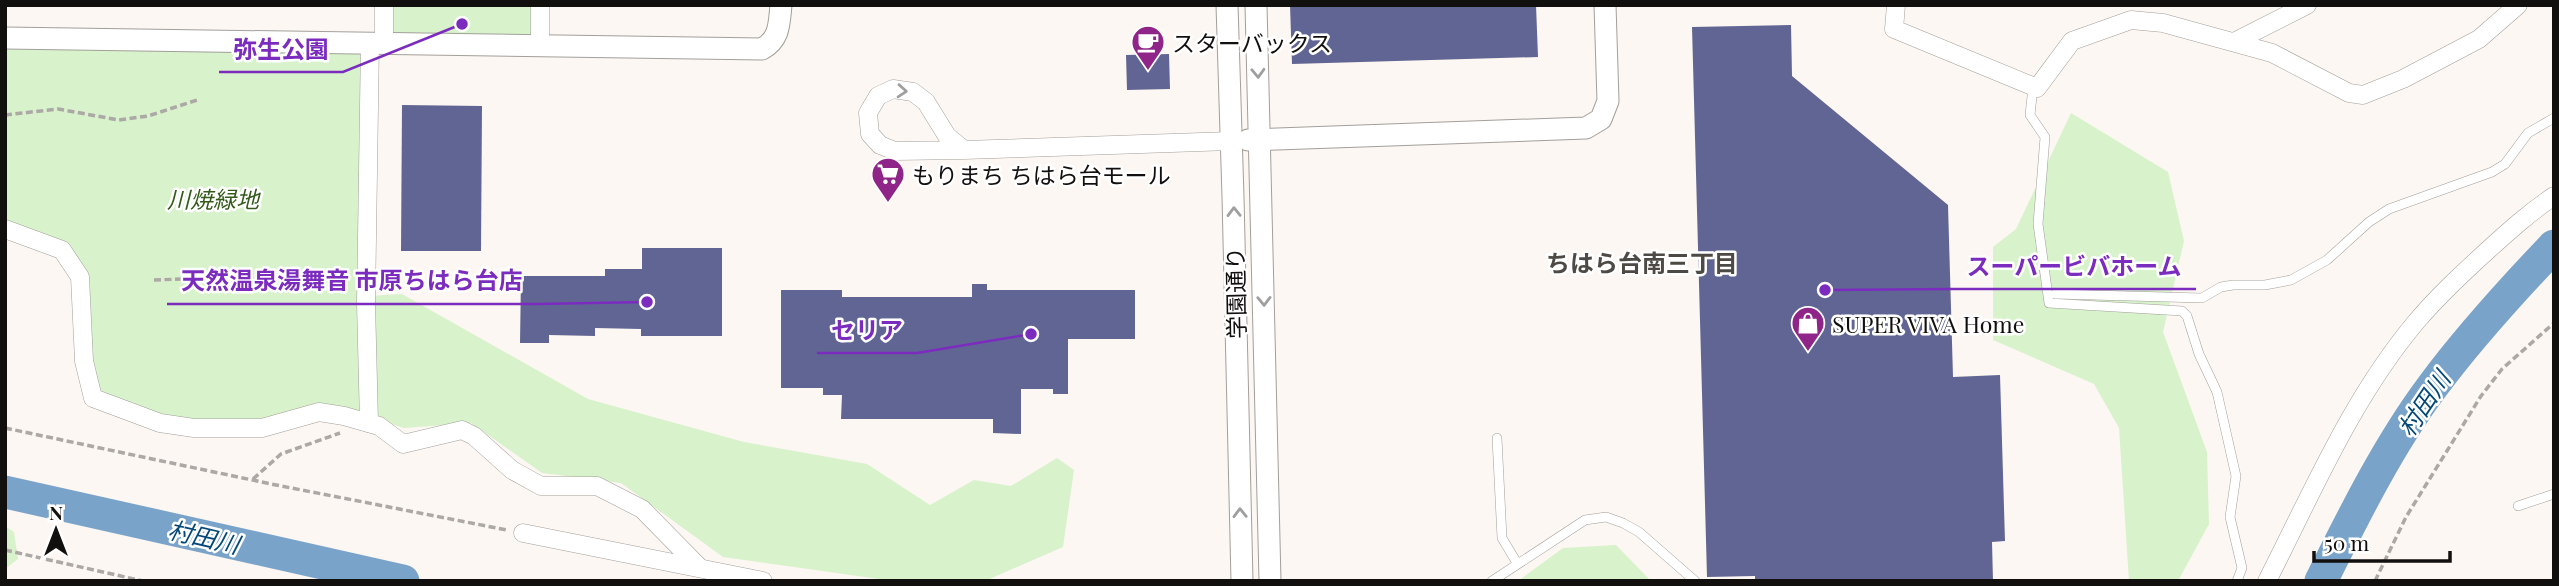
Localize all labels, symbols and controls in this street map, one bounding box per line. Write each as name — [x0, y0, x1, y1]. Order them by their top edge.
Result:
cafe icon: スターバックス — [1129, 23, 1167, 72]
callout: 弥生公園 — [219, 27, 343, 72]
place label: スターバックス — [1172, 27, 1332, 58]
text: 弥生公園 — [233, 32, 329, 64]
one-way arrow — [1250, 69, 1266, 79]
one-way arrow — [896, 84, 907, 99]
supermarket icon: もりまち ちはら台モール — [869, 155, 907, 204]
place label: もりまち ちはら台モール — [912, 159, 1171, 190]
park label: 川焼緑地 — [167, 183, 261, 214]
one-way arrow — [1226, 206, 1242, 216]
callout: スーパービバホーム — [1952, 244, 2196, 289]
district label: ちはら台南三丁目 — [1546, 246, 1738, 278]
street label: 学園通り — [1219, 247, 1251, 339]
text: スーパービバホーム — [1966, 249, 2182, 281]
callout: 天然温泉湯舞音 市原ちはら台店 — [167, 259, 537, 304]
text: 天然温泉湯舞音 市原ちはら台店 — [181, 263, 523, 295]
one-way arrow — [1256, 296, 1271, 307]
shop icon: SUPER VIVA Home — [1789, 304, 1827, 353]
callout: セリア — [817, 308, 917, 353]
place label: SUPER VIVA Home — [1832, 308, 2024, 339]
text: セリア — [831, 313, 903, 345]
water label: 村田川 — [2390, 362, 2458, 442]
north arrow — [21, 495, 91, 565]
text: N — [49, 499, 63, 525]
one-way arrow — [1232, 507, 1248, 517]
water label: 村田川 — [165, 512, 246, 560]
scale bar — [2314, 520, 2450, 564]
text: 50 m — [2324, 528, 2370, 556]

